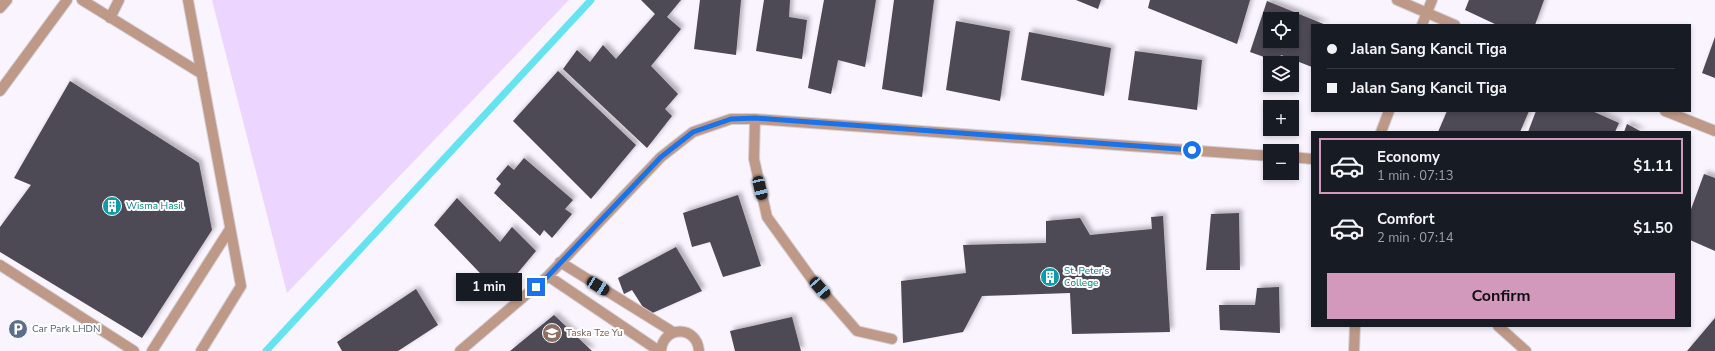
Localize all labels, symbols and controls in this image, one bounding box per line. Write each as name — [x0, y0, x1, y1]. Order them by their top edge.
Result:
map controls — [1263, 12, 1299, 180]
button: locate — [1263, 12, 1299, 48]
text: Jalan Sang Kancil Tiga — [1351, 39, 1507, 59]
button: layers — [1263, 56, 1299, 92]
text: Jalan Sang Kancil Tiga — [1351, 78, 1507, 98]
button: + — [1263, 100, 1299, 136]
route start — [1183, 141, 1201, 159]
button: − — [1263, 144, 1299, 180]
text: Economy — [1377, 147, 1440, 167]
icon: car — [1329, 148, 1365, 184]
text: $1.11 — [1633, 156, 1673, 176]
text: 1 min · 07:13 — [1377, 167, 1453, 185]
car — [751, 175, 769, 201]
building icon: Wisma Hasil — [101, 195, 123, 217]
place label: Wisma Hasil — [126, 199, 184, 213]
text: Comfort — [1377, 209, 1434, 229]
icon: car — [1329, 210, 1365, 246]
text: $1.50 — [1633, 218, 1673, 238]
text: 2 min · 07:14 — [1377, 229, 1453, 247]
place label: St. Peter's College — [1064, 264, 1110, 290]
building icon: St. Peter's College — [1039, 266, 1061, 288]
callout: 1 min — [456, 273, 522, 301]
button: Confirm — [1327, 273, 1675, 319]
car — [585, 275, 611, 297]
car — [808, 275, 832, 301]
text: 1 min — [472, 278, 506, 296]
route end — [527, 278, 545, 296]
parking icon: Car Park LHDN — [7, 318, 29, 340]
place label: Car Park LHDN — [32, 322, 100, 336]
school or university icon: Taska Tze Yu — [541, 322, 563, 344]
place label: Taska Tze Yu — [566, 326, 623, 340]

